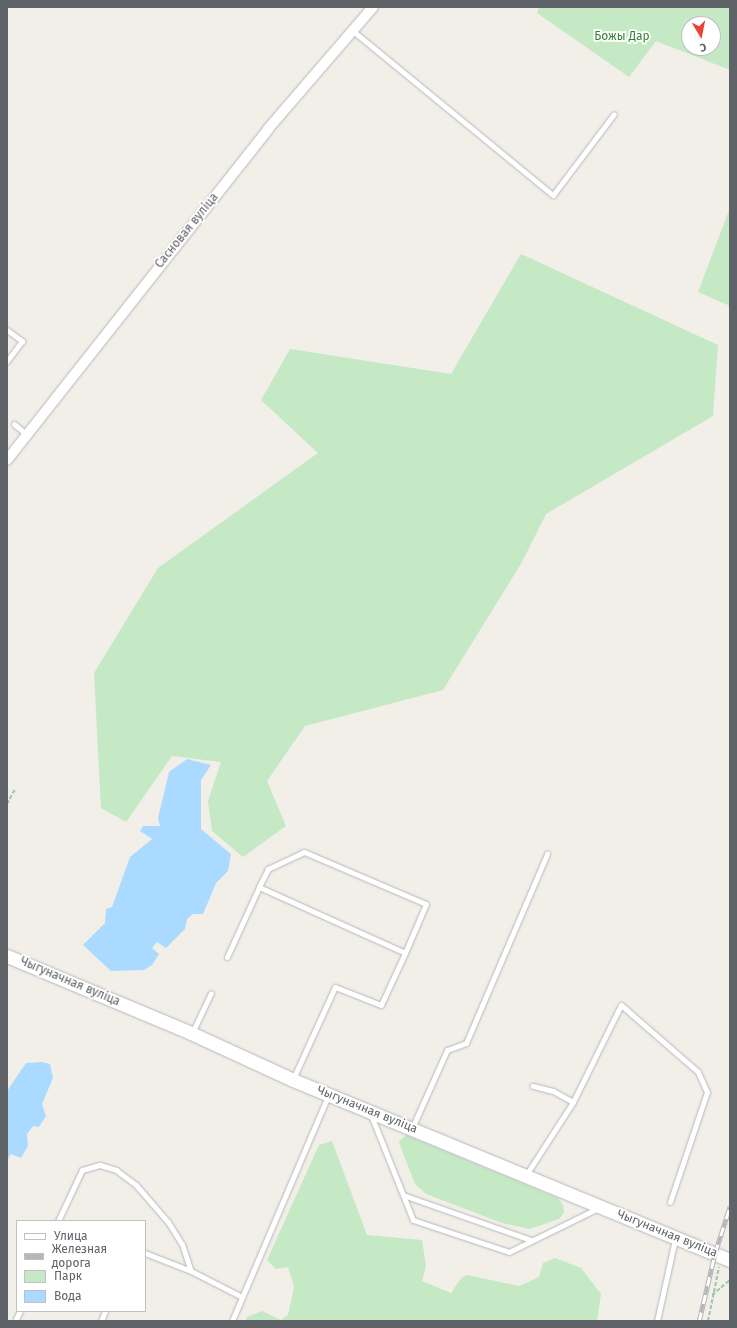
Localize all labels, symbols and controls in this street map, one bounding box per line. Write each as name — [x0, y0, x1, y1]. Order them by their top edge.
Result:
north arrow — [681, 16, 721, 56]
park label: Божы Дар — [594, 30, 650, 44]
text: С — [699, 40, 707, 54]
street label: Сасновая вуліца — [152, 191, 222, 271]
street label: Чыгуначная вуліца — [18, 954, 122, 1010]
street label: Чыгуначная вуліца — [315, 1083, 419, 1137]
street label: Чыгуначная вуліца — [615, 1207, 719, 1261]
legend — [16, 1220, 146, 1312]
text: Улица — [54, 1229, 88, 1243]
text: Железная дорога — [52, 1242, 107, 1270]
text: Парк — [54, 1269, 82, 1283]
text: Вода — [54, 1289, 81, 1303]

